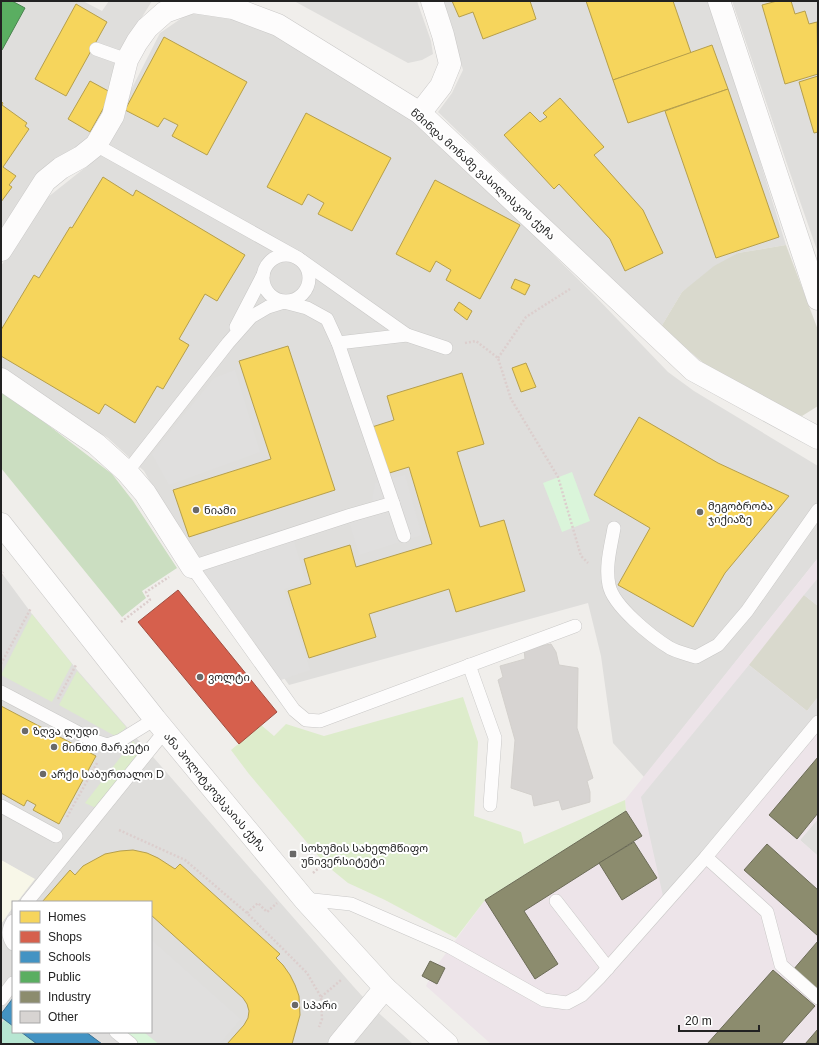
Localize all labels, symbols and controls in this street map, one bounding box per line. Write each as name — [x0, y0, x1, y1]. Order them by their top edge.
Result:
street label: წმინდა მოწამე ვასილისკოს ქუჩა — [408, 106, 558, 243]
place label: მეგობრობა ჯიქიაზე — [708, 500, 773, 526]
place label: ნიამი — [204, 504, 236, 516]
marker: ნიამი — [191, 505, 201, 515]
marker: მეგობრობა ჯიქიაზე — [695, 507, 705, 517]
place label: ვოლტი — [208, 671, 250, 684]
marker: ვოლტი — [195, 672, 205, 682]
place label: ზღვა ლუდი — [33, 725, 98, 738]
marker: ზღვა ლუდი — [20, 726, 30, 736]
street label: ანა პოლიტკოვსკაიას ქუჩა — [161, 730, 268, 855]
place label: მინთი მარკეტი — [62, 741, 150, 754]
marker: მინთი მარკეტი — [49, 742, 59, 752]
place label: არქი საბურთალო D — [51, 768, 164, 781]
marker: არქი საბურთალო D — [38, 769, 48, 779]
place label: სოხუმის სახელმწიფო უნივერსიტეტი — [301, 842, 428, 868]
marker: სოხუმის სახელმწიფო უნივერსიტეტი — [288, 849, 298, 859]
legend — [12, 901, 152, 1033]
text: Homes — [48, 910, 86, 924]
text: Shops — [48, 930, 82, 944]
text: Schools — [48, 950, 91, 964]
text: Public — [48, 970, 81, 984]
text: Industry — [48, 990, 91, 1004]
place label: სპარი — [303, 999, 337, 1011]
marker: სპარი — [290, 1000, 300, 1010]
scale bar — [679, 1007, 759, 1033]
text: Other — [48, 1010, 78, 1024]
text: 20 m — [685, 1014, 712, 1028]

